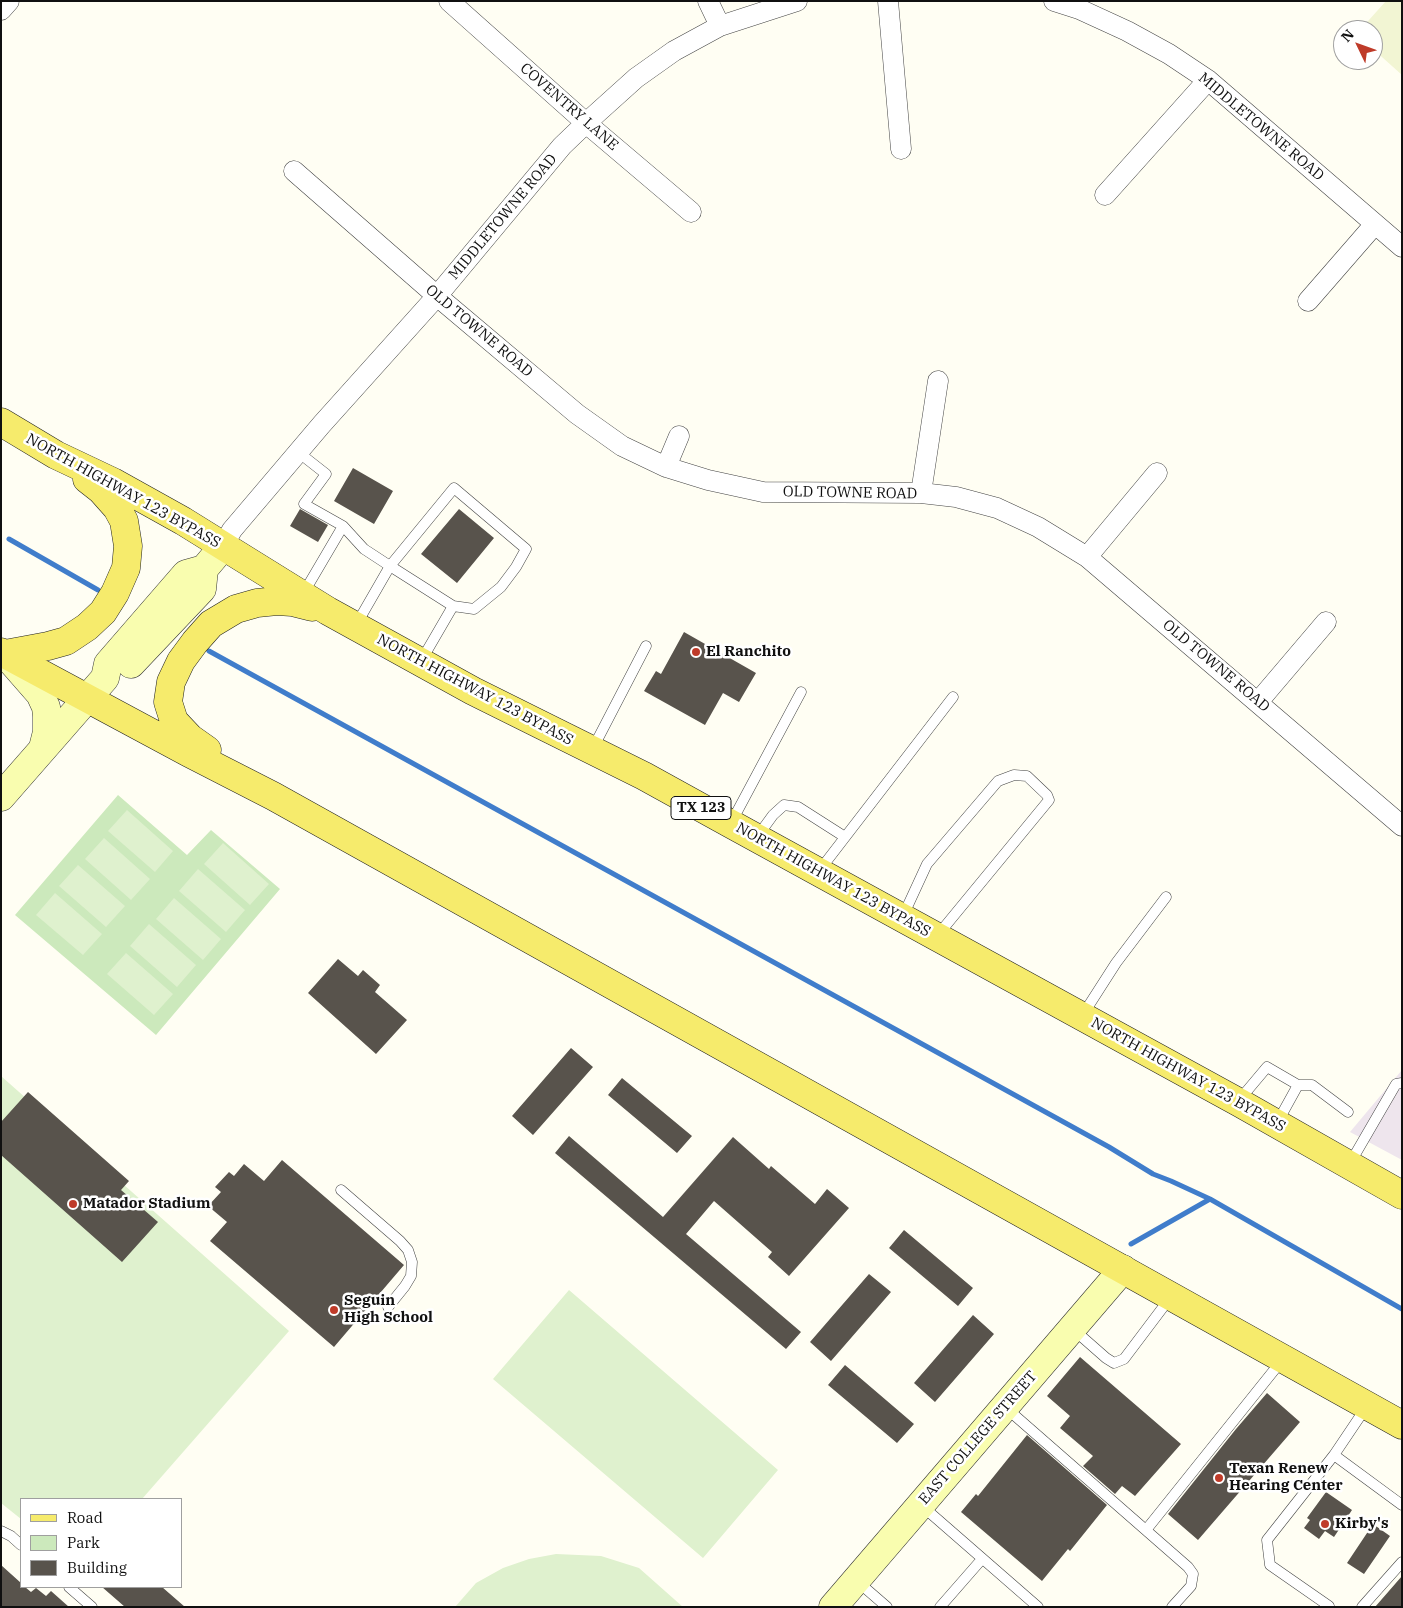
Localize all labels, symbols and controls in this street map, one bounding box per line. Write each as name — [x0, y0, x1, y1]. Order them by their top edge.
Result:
north arrow — [1333, 20, 1383, 70]
text: N — [1337, 25, 1358, 46]
street label: COVENTRY LANE — [516, 59, 622, 155]
street label: MIDDLETOWNE ROAD — [1194, 69, 1328, 185]
street label: MIDDLETOWNE ROAD — [445, 150, 561, 284]
street label: OLD TOWNE ROAD — [422, 281, 536, 381]
street label: NORTH HIGHWAY 123 BYPASS — [23, 430, 223, 552]
street label: OLD TOWNE ROAD — [783, 483, 917, 503]
street label: OLD TOWNE ROAD — [1159, 616, 1273, 716]
street label: NORTH HIGHWAY 123 BYPASS — [374, 631, 576, 749]
place label: El Ranchito — [706, 643, 791, 661]
marker: El Ranchito — [690, 646, 702, 658]
road number: TX 123 — [671, 796, 731, 820]
street label: NORTH HIGHWAY 123 BYPASS — [733, 819, 933, 941]
street label: NORTH HIGHWAY 123 BYPASS — [1088, 1014, 1288, 1136]
place label: Matador Stadium — [83, 1195, 211, 1213]
marker: Matador Stadium — [67, 1198, 79, 1210]
place label: Seguin High School — [344, 1292, 433, 1327]
marker: Seguin High School — [328, 1304, 340, 1316]
street label: EAST COLLEGE STREET — [915, 1368, 1041, 1508]
place label: Texan Renew Hearing Center — [1229, 1460, 1343, 1495]
marker: Texan Renew Hearing Center — [1213, 1472, 1225, 1484]
legend — [20, 1498, 182, 1588]
text: Road — [67, 1508, 103, 1527]
place label: Kirby's — [1335, 1515, 1389, 1533]
marker: Kirby's — [1319, 1518, 1331, 1530]
text: Park — [67, 1533, 100, 1552]
text: Building — [67, 1558, 127, 1577]

